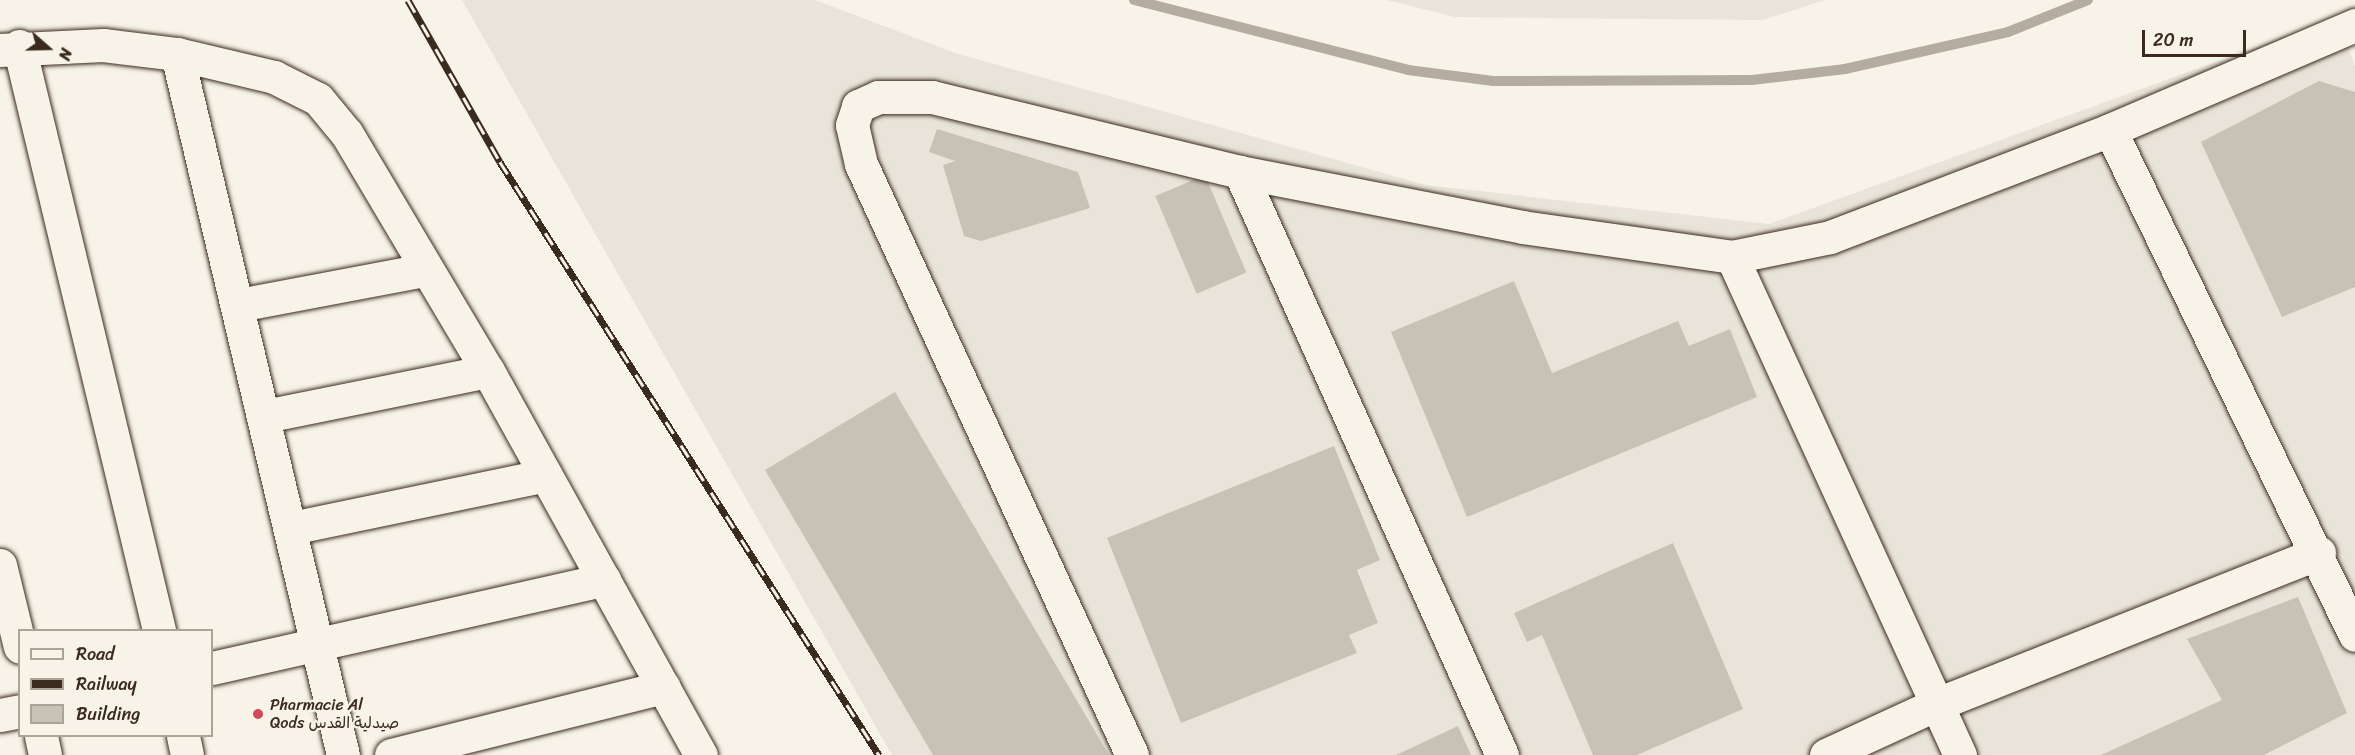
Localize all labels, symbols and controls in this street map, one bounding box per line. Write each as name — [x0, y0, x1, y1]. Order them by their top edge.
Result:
north arrow — [18, 18, 78, 78]
scale bar — [2145, 18, 2248, 56]
text: 20 m — [2153, 24, 2193, 56]
text: N — [50, 44, 81, 64]
legend — [18, 629, 213, 737]
text: Road — [76, 638, 115, 670]
text: Railway — [76, 668, 137, 700]
place label: Pharmacie Al Qods صيدلية القدس — [270, 695, 399, 733]
text: Building — [76, 698, 140, 730]
marker: Pharmacie Al Qods صيدلية القدس — [251, 707, 265, 721]

